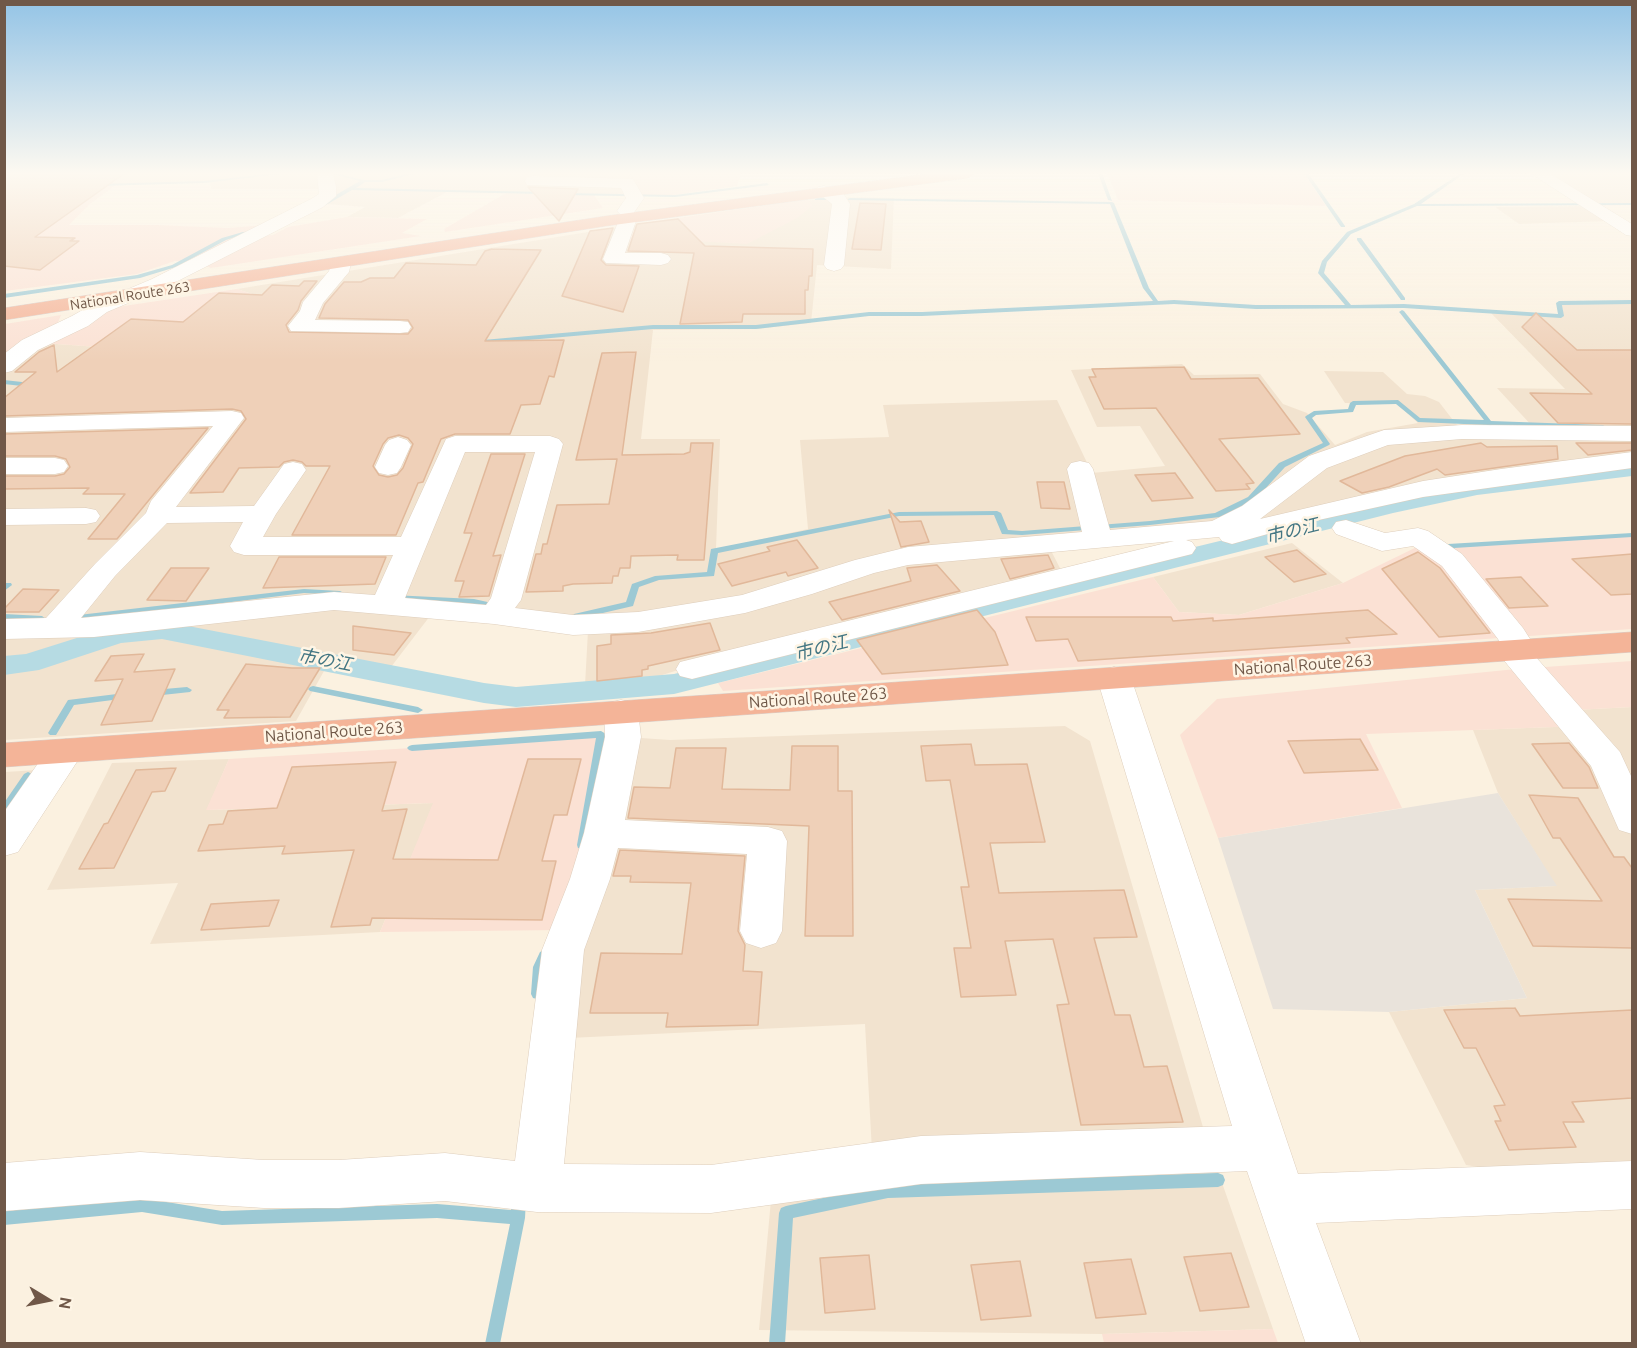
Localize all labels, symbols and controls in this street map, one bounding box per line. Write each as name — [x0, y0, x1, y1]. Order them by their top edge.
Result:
street label: National Route 263 — [69, 278, 191, 314]
water label: 市の江 — [1263, 514, 1321, 548]
water label: 市の江 — [792, 631, 850, 665]
water label: 市の江 — [296, 644, 354, 676]
street label: National Route 263 — [1233, 651, 1373, 679]
street label: National Route 263 — [748, 684, 888, 712]
street label: National Route 263 — [264, 718, 404, 746]
north arrow — [18, 1270, 78, 1330]
text: N — [56, 1296, 76, 1311]

